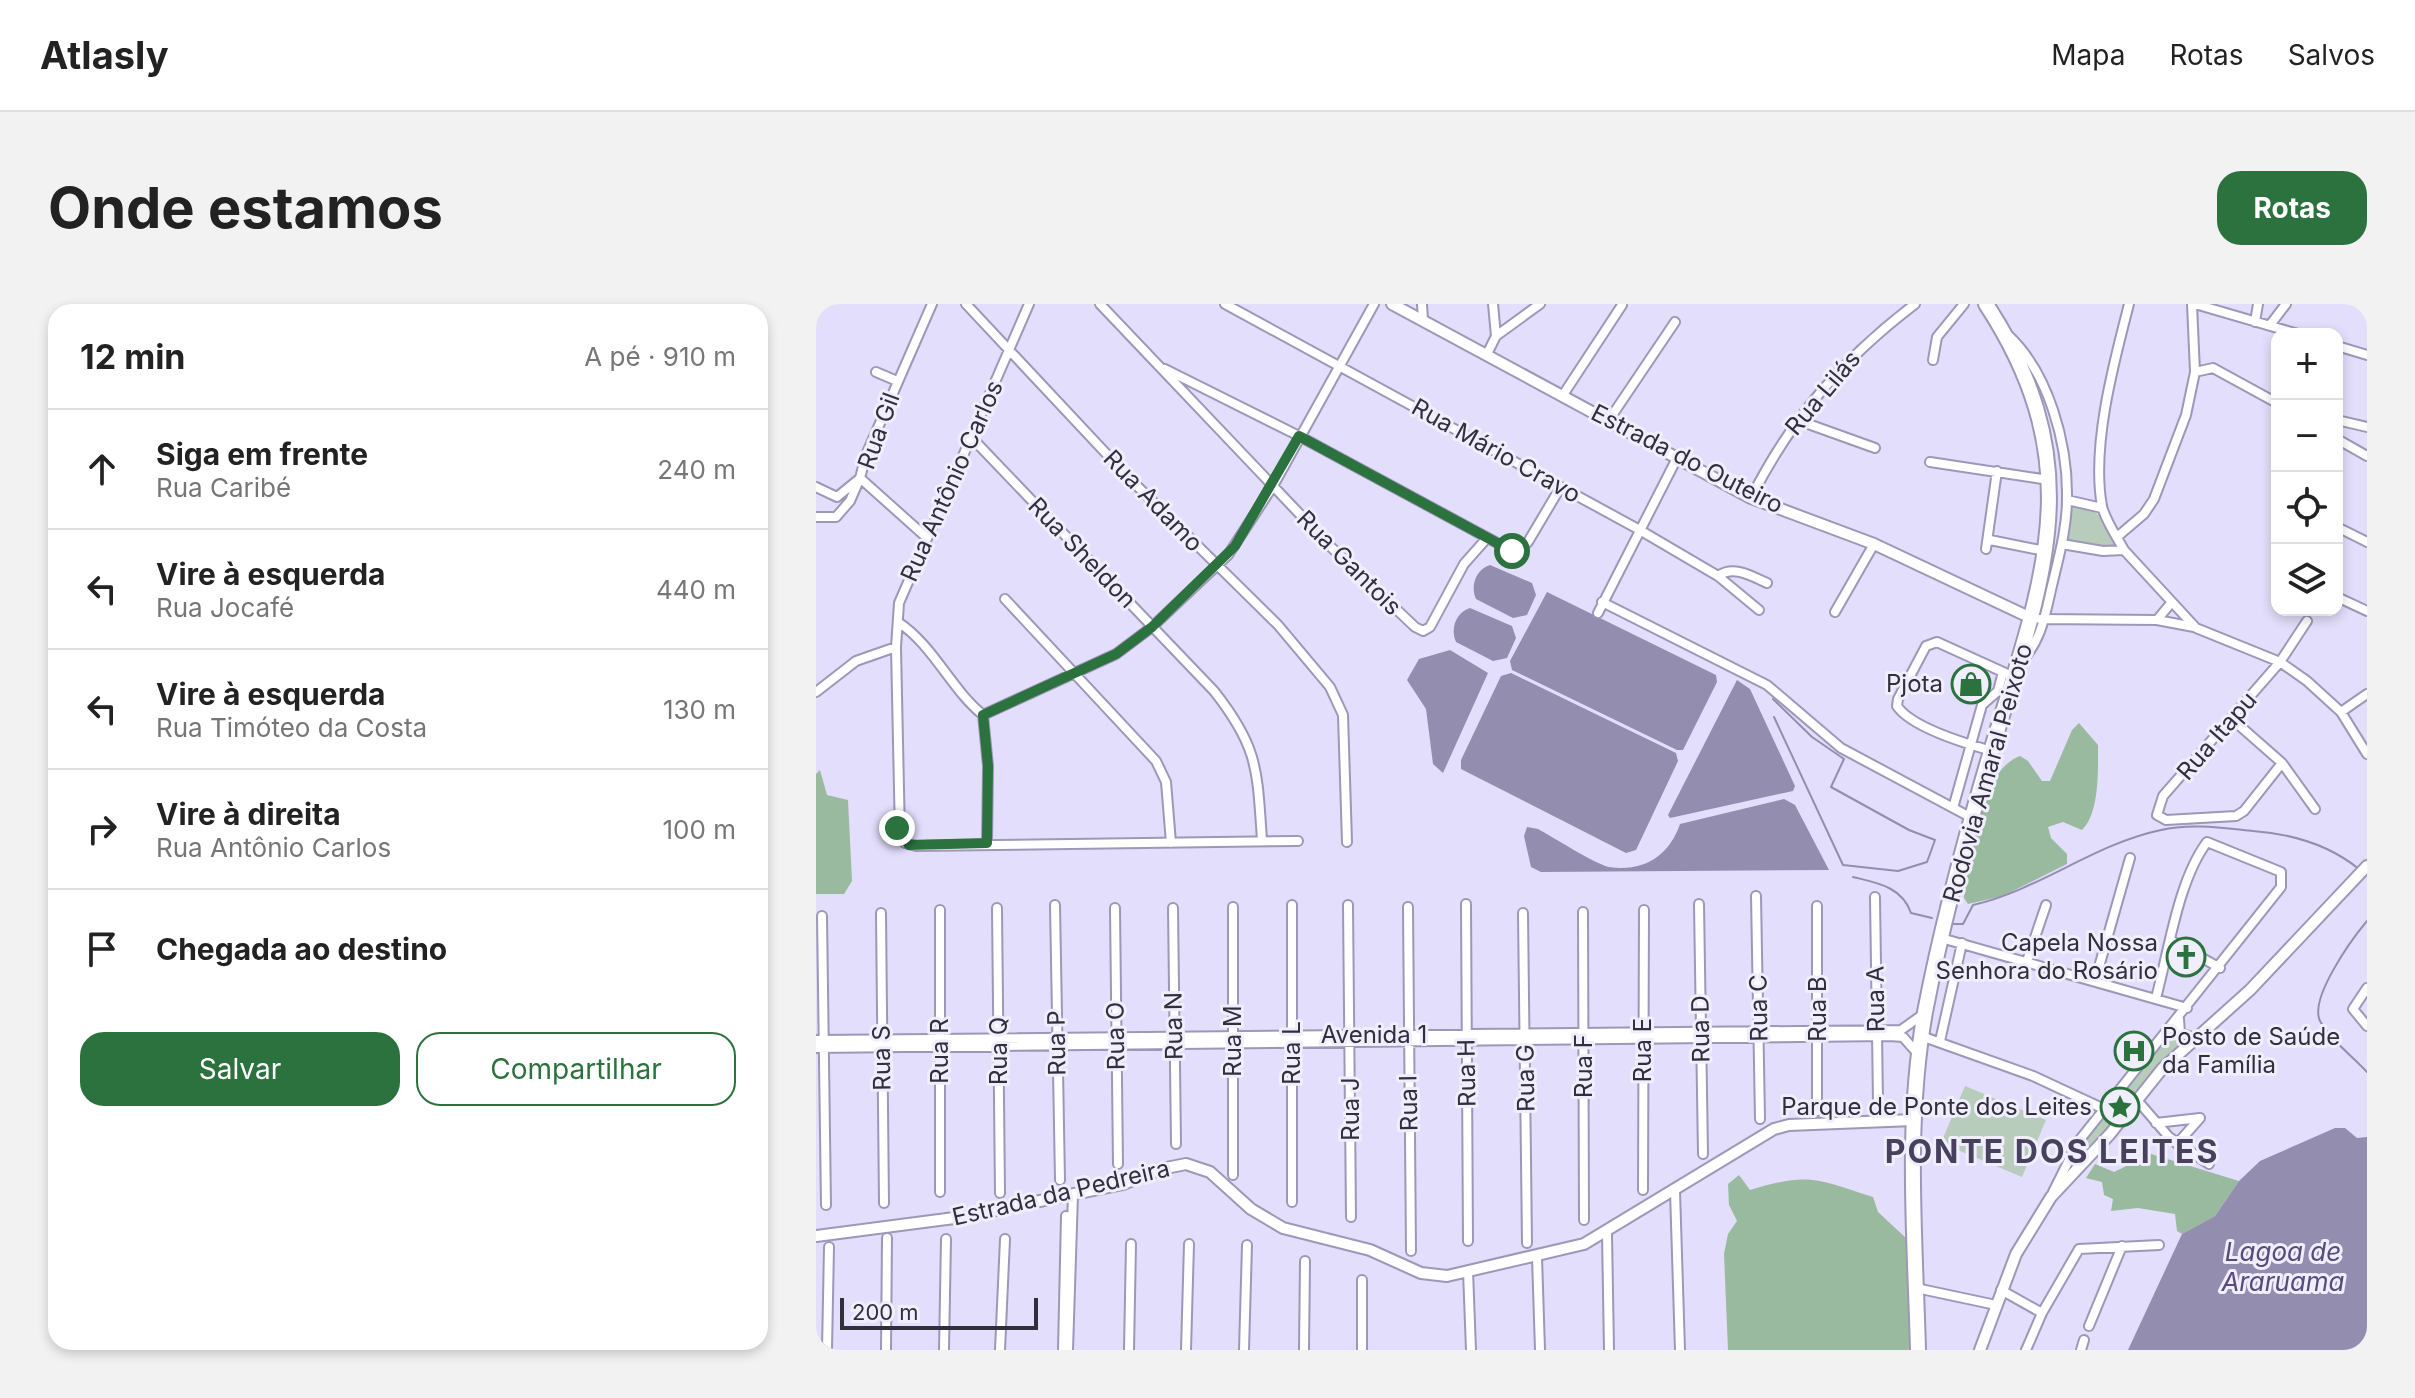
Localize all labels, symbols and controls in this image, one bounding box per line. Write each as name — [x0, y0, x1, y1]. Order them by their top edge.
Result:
text: Atlasly — [40, 32, 169, 78]
text: Mapa — [2051, 38, 2125, 72]
text: Rotas — [2169, 38, 2244, 72]
text: Salvos — [2288, 38, 2375, 72]
button: Rotas — [2217, 171, 2367, 245]
text: Onde estamos — [48, 174, 443, 242]
map controls — [2271, 328, 2343, 616]
button: + — [2271, 328, 2343, 400]
text: 12 min — [80, 336, 186, 377]
text: A pé · 910 m — [584, 341, 736, 372]
street label: Rua Lilás — [1779, 345, 1866, 441]
street label: Rua Antônio Carlos — [894, 376, 1009, 586]
street label: Rua Gil — [851, 389, 906, 473]
street label: Rua Mário Cravo — [1407, 392, 1586, 509]
street label: Estrada do Outeiro — [1587, 398, 1788, 519]
button: − — [2271, 400, 2343, 472]
text: Siga em frente — [156, 436, 368, 472]
street label: Rua Adamo — [1098, 444, 1209, 557]
icon: ahead — [80, 447, 124, 491]
text: 240 m — [657, 454, 736, 485]
text: Rua Caribé — [156, 472, 291, 503]
button: locate — [2271, 472, 2343, 544]
street label: Rua Sheldon — [1022, 491, 1142, 614]
street label: Rua Gantois — [1291, 504, 1408, 621]
route start — [1494, 533, 1530, 569]
button: layers — [2271, 544, 2343, 616]
text: Vire à esquerda — [156, 556, 385, 592]
icon: left — [80, 567, 124, 611]
text: 440 m — [656, 574, 736, 605]
text: Rua Jocafé — [156, 592, 294, 623]
street label: Rodovia Amaral Peixoto — [1937, 640, 2038, 906]
shop icon: Pjota — [1950, 663, 1992, 705]
place label: Pjota — [1886, 669, 1943, 698]
text: Vire à esquerda — [156, 676, 385, 712]
street label: Rua Itapu — [2171, 686, 2263, 786]
icon: left — [80, 687, 124, 731]
text: 130 m — [663, 694, 736, 725]
text: Rua Timóteo da Costa — [156, 712, 427, 743]
text: Vire à direita — [156, 796, 341, 832]
icon: right — [80, 807, 124, 851]
route end — [879, 810, 915, 846]
text: 100 m — [663, 814, 736, 845]
text: Rua Antônio Carlos — [156, 832, 391, 863]
icon: arrive — [80, 927, 124, 971]
place label: Capela Nossa Senhora do Rosário — [1936, 928, 2158, 985]
text: Chegada ao destino — [156, 931, 447, 967]
church icon: Capela Nossa Senhora do Rosário — [2165, 936, 2207, 978]
street label: Rua A — [1860, 966, 1891, 1032]
street label: Rua C — [1743, 974, 1774, 1042]
street label: Rua B — [1803, 976, 1832, 1042]
street label: Rua N — [1158, 992, 1189, 1060]
street label: Rua D — [1685, 995, 1716, 1063]
street label: Rua O — [1100, 1002, 1131, 1070]
street label: Rua M — [1218, 1005, 1247, 1077]
street label: Rua P — [1041, 1010, 1072, 1076]
street label: Rua Q — [984, 1017, 1013, 1085]
street label: Rua R — [925, 1018, 954, 1084]
street label: Rua E — [1628, 1018, 1657, 1082]
street label: Avenida 1 — [1321, 1020, 1427, 1049]
street label: Rua L — [1277, 1021, 1306, 1085]
place label: Posto de Saúde da Família — [2162, 1022, 2340, 1079]
street label: Rua S — [866, 1025, 897, 1091]
hospital icon: Posto de Saúde da Família — [2113, 1030, 2155, 1072]
button: Salvar — [80, 1032, 400, 1106]
button: Compartilhar — [416, 1032, 736, 1106]
street label: Rua F — [1569, 1034, 1598, 1098]
street label: Rua H — [1451, 1039, 1482, 1107]
street label: Rua G — [1510, 1044, 1541, 1112]
street label: Rua I — [1394, 1075, 1423, 1131]
street label: Rua J — [1336, 1077, 1365, 1141]
place icon: Parque de Ponte dos Leites — [2099, 1086, 2141, 1128]
place label: Parque de Ponte dos Leites — [1781, 1092, 2092, 1121]
district label: PONTE DOS LEITES — [1885, 1132, 2219, 1171]
street label: Estrada da Pedreira — [949, 1153, 1172, 1232]
water label: Lagoa de Araruama — [2220, 1236, 2345, 1297]
scale bar — [840, 1294, 1038, 1330]
text: 200 m — [852, 1299, 919, 1325]

